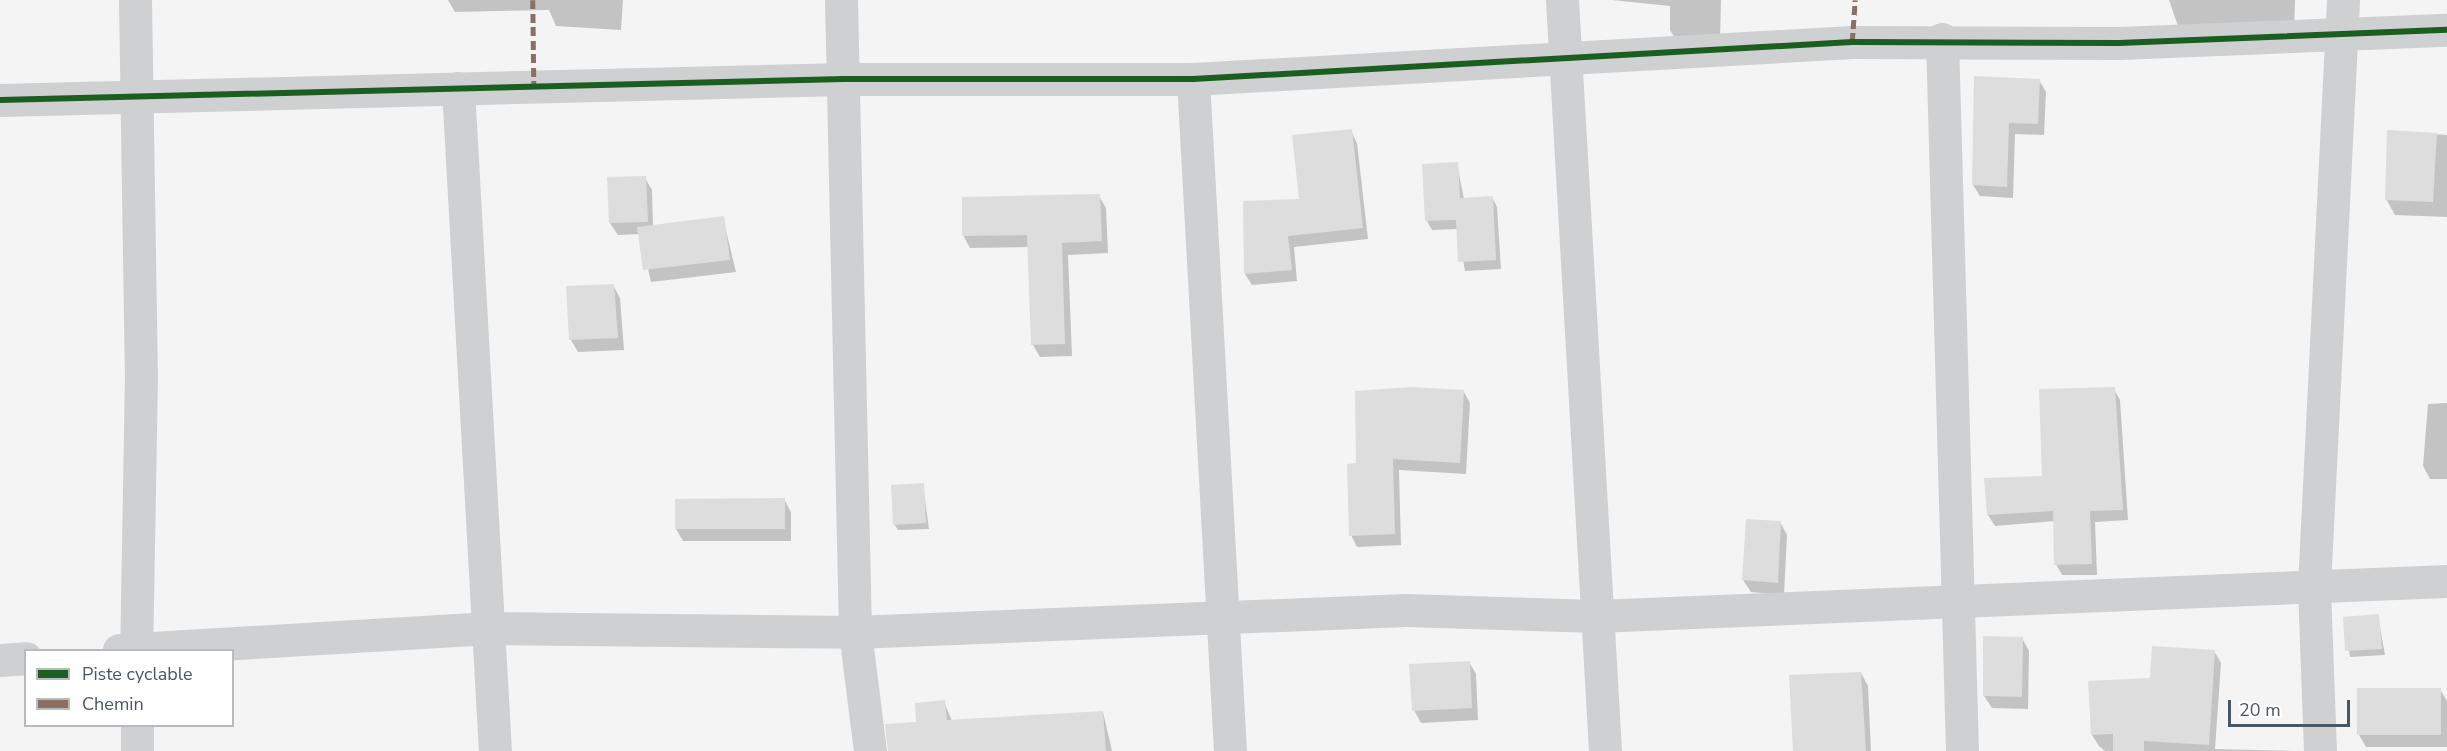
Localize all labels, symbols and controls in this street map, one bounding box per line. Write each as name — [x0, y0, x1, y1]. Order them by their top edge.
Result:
legend — [24, 649, 234, 727]
text: Piste cyclable — [82, 662, 193, 686]
scale bar — [2231, 688, 2352, 726]
text: Chemin — [82, 692, 144, 716]
text: 20 m — [2239, 698, 2281, 722]

